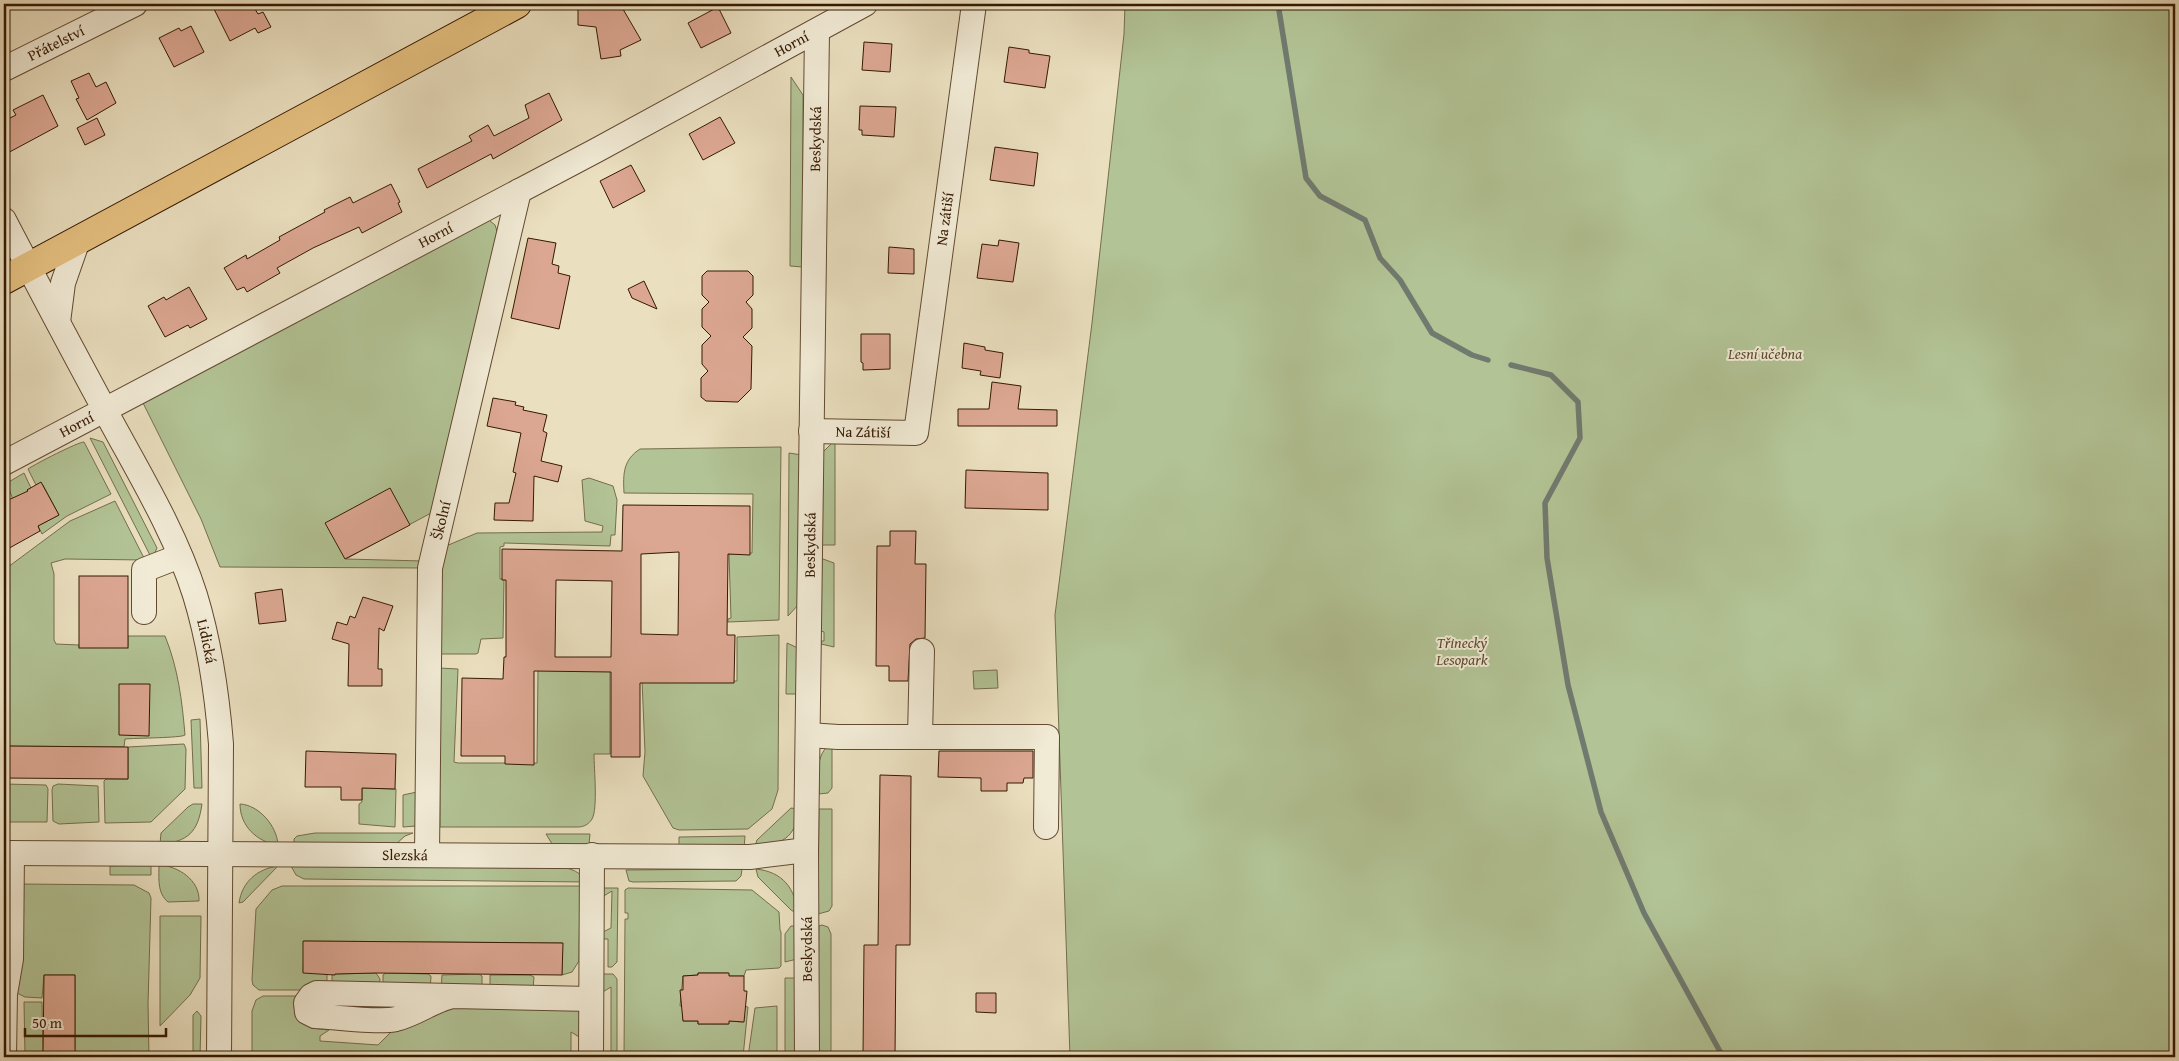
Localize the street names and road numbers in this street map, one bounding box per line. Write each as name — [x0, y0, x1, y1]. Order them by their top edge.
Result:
street label: Přátelství — [24, 19, 88, 66]
street label: Horní — [770, 25, 813, 62]
street label: Beskydská — [804, 106, 826, 172]
street label: Na zátiší — [930, 190, 959, 247]
street label: Horní — [414, 217, 457, 253]
street label: Horní — [55, 406, 98, 442]
street label: Na Zátiší — [835, 420, 891, 443]
street label: Školní — [426, 498, 456, 542]
street label: Beskydská — [799, 512, 821, 578]
street label: Lidická — [192, 617, 222, 665]
street label: Slezská — [382, 844, 428, 865]
street label: Beskydská — [796, 916, 817, 982]

